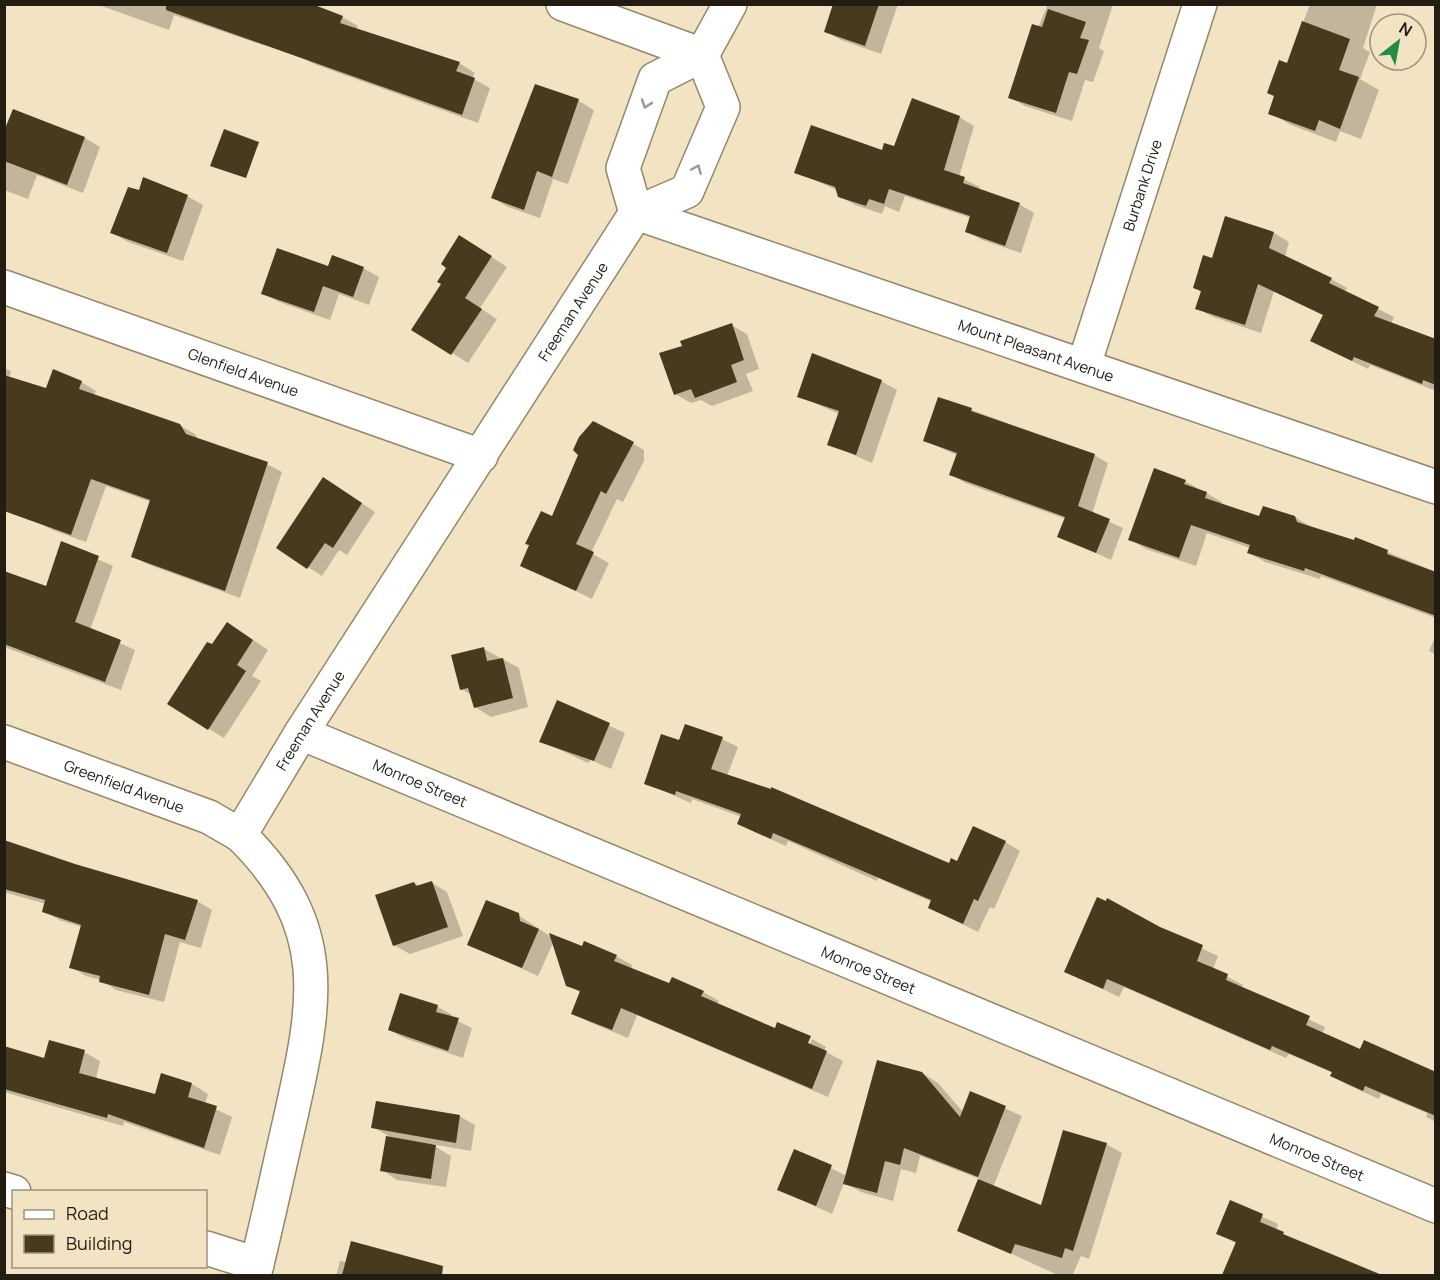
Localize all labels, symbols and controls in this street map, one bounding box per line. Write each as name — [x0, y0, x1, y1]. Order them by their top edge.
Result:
north arrow — [1368, 12, 1428, 72]
text: N — [1395, 17, 1416, 42]
one-way arrow — [640, 98, 653, 109]
street label: Burbank Drive — [1117, 136, 1166, 234]
one-way arrow — [689, 164, 701, 175]
street label: Freeman Avenue — [533, 257, 613, 365]
street label: Mount Pleasant Avenue — [955, 314, 1117, 387]
street label: Glenfield Avenue — [185, 343, 302, 401]
street label: Freeman Avenue — [271, 666, 349, 774]
street label: Greenfield Avenue — [61, 754, 188, 818]
street label: Monroe Street — [370, 754, 470, 812]
street label: Monroe Street — [818, 941, 919, 999]
street label: Monroe Street — [1267, 1128, 1368, 1186]
legend — [12, 1190, 207, 1268]
text: Road — [66, 1201, 109, 1225]
text: Building — [66, 1231, 132, 1255]

